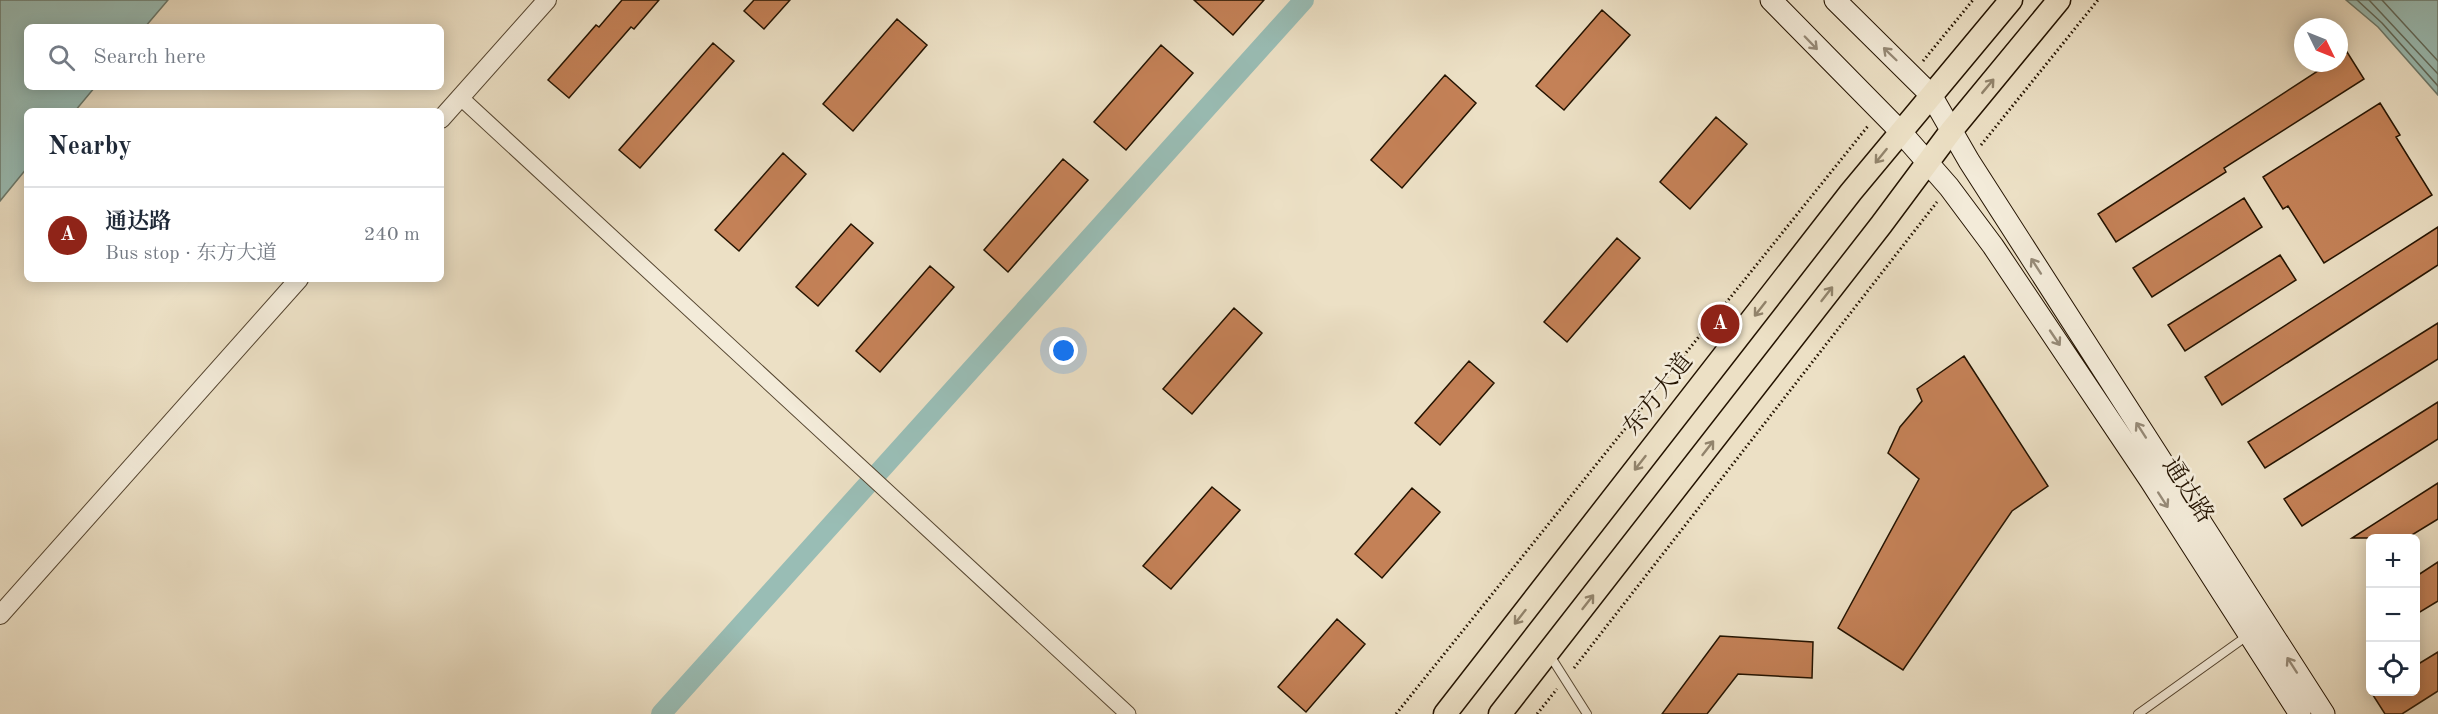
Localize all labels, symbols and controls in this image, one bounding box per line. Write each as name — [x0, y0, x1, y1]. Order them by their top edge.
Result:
north arrow — [2294, 18, 2348, 72]
search box — [24, 24, 444, 90]
one-way arrow — [1803, 35, 1818, 50]
icon: search — [45, 41, 78, 74]
text: Search here — [93, 46, 206, 68]
one-way arrow — [1882, 46, 1897, 61]
one-way arrow — [1981, 79, 1995, 94]
text: Nearby — [48, 134, 132, 160]
one-way arrow — [1874, 147, 1887, 163]
text: 通达路 — [105, 211, 171, 233]
text: A — [60, 225, 75, 245]
text: 240 m — [364, 225, 420, 245]
text: Bus stop · 东方大道 — [105, 244, 277, 264]
one-way arrow — [2029, 258, 2041, 275]
one-way arrow — [1821, 286, 1834, 302]
one-way arrow — [1754, 301, 1767, 317]
pin: A — [1700, 302, 1740, 346]
one-way arrow — [2049, 329, 2061, 346]
your location — [1049, 336, 1078, 365]
street label: 东方大道 — [1618, 348, 1698, 440]
one-way arrow — [2135, 422, 2147, 439]
one-way arrow — [1701, 440, 1714, 456]
street label: 通达路 — [2157, 453, 2219, 528]
one-way arrow — [1634, 455, 1647, 471]
one-way arrow — [2157, 491, 2169, 508]
map controls — [2366, 534, 2420, 696]
button: + — [2366, 534, 2420, 588]
button: − — [2366, 588, 2420, 642]
one-way arrow — [1581, 594, 1594, 610]
one-way arrow — [1514, 608, 1527, 624]
button: locate — [2366, 642, 2420, 696]
one-way arrow — [2286, 657, 2298, 674]

